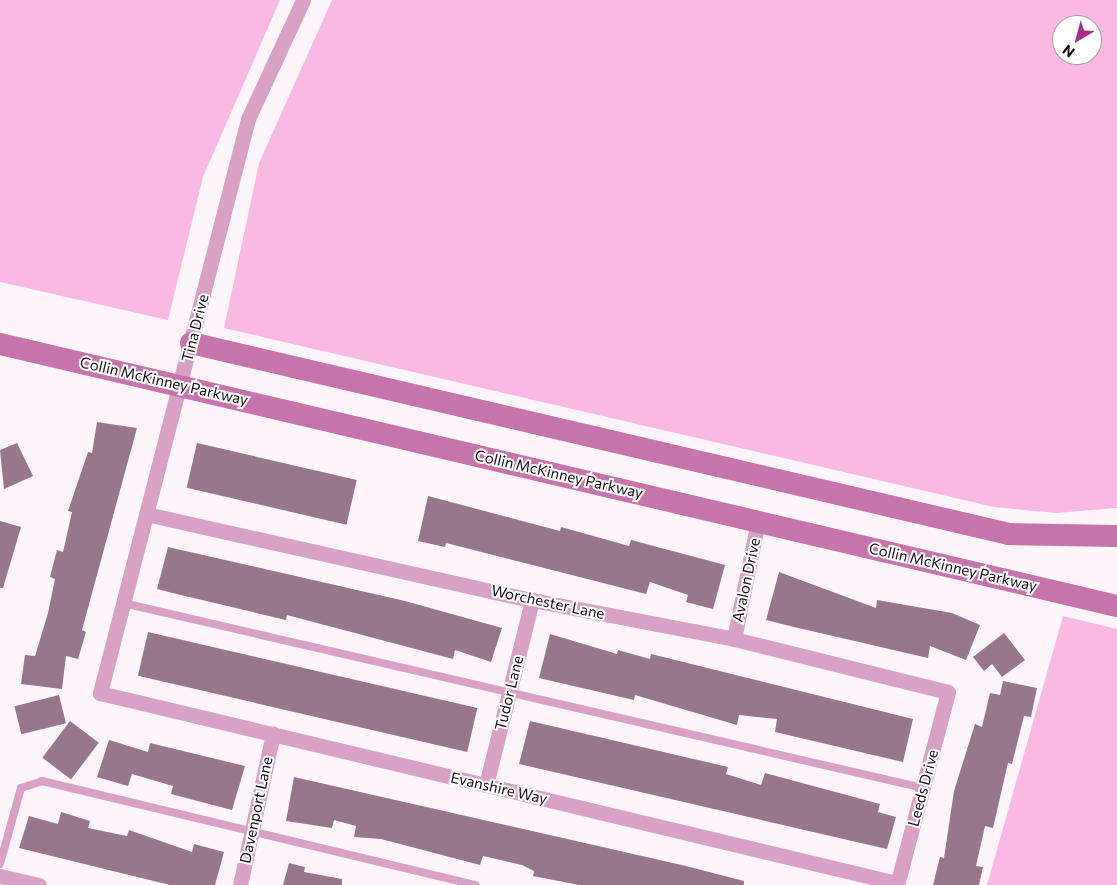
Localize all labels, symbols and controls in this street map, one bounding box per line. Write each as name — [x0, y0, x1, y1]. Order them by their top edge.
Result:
north arrow — [1052, 15, 1102, 65]
text: N — [1059, 42, 1078, 62]
street label: Tina Drive — [178, 292, 212, 364]
street label: Collin McKinney Parkway — [78, 353, 250, 409]
street label: Collin McKinney Parkway — [473, 446, 645, 502]
street label: Avalon Drive — [728, 536, 764, 624]
street label: Collin McKinney Parkway — [867, 539, 1039, 595]
street label: Worchester Lane — [490, 581, 606, 623]
street label: Tudor Lane — [491, 654, 527, 732]
street label: Leeds Drive — [904, 748, 942, 828]
street label: Davenport Lane — [236, 755, 276, 865]
street label: Evanshire Way — [449, 768, 549, 808]

